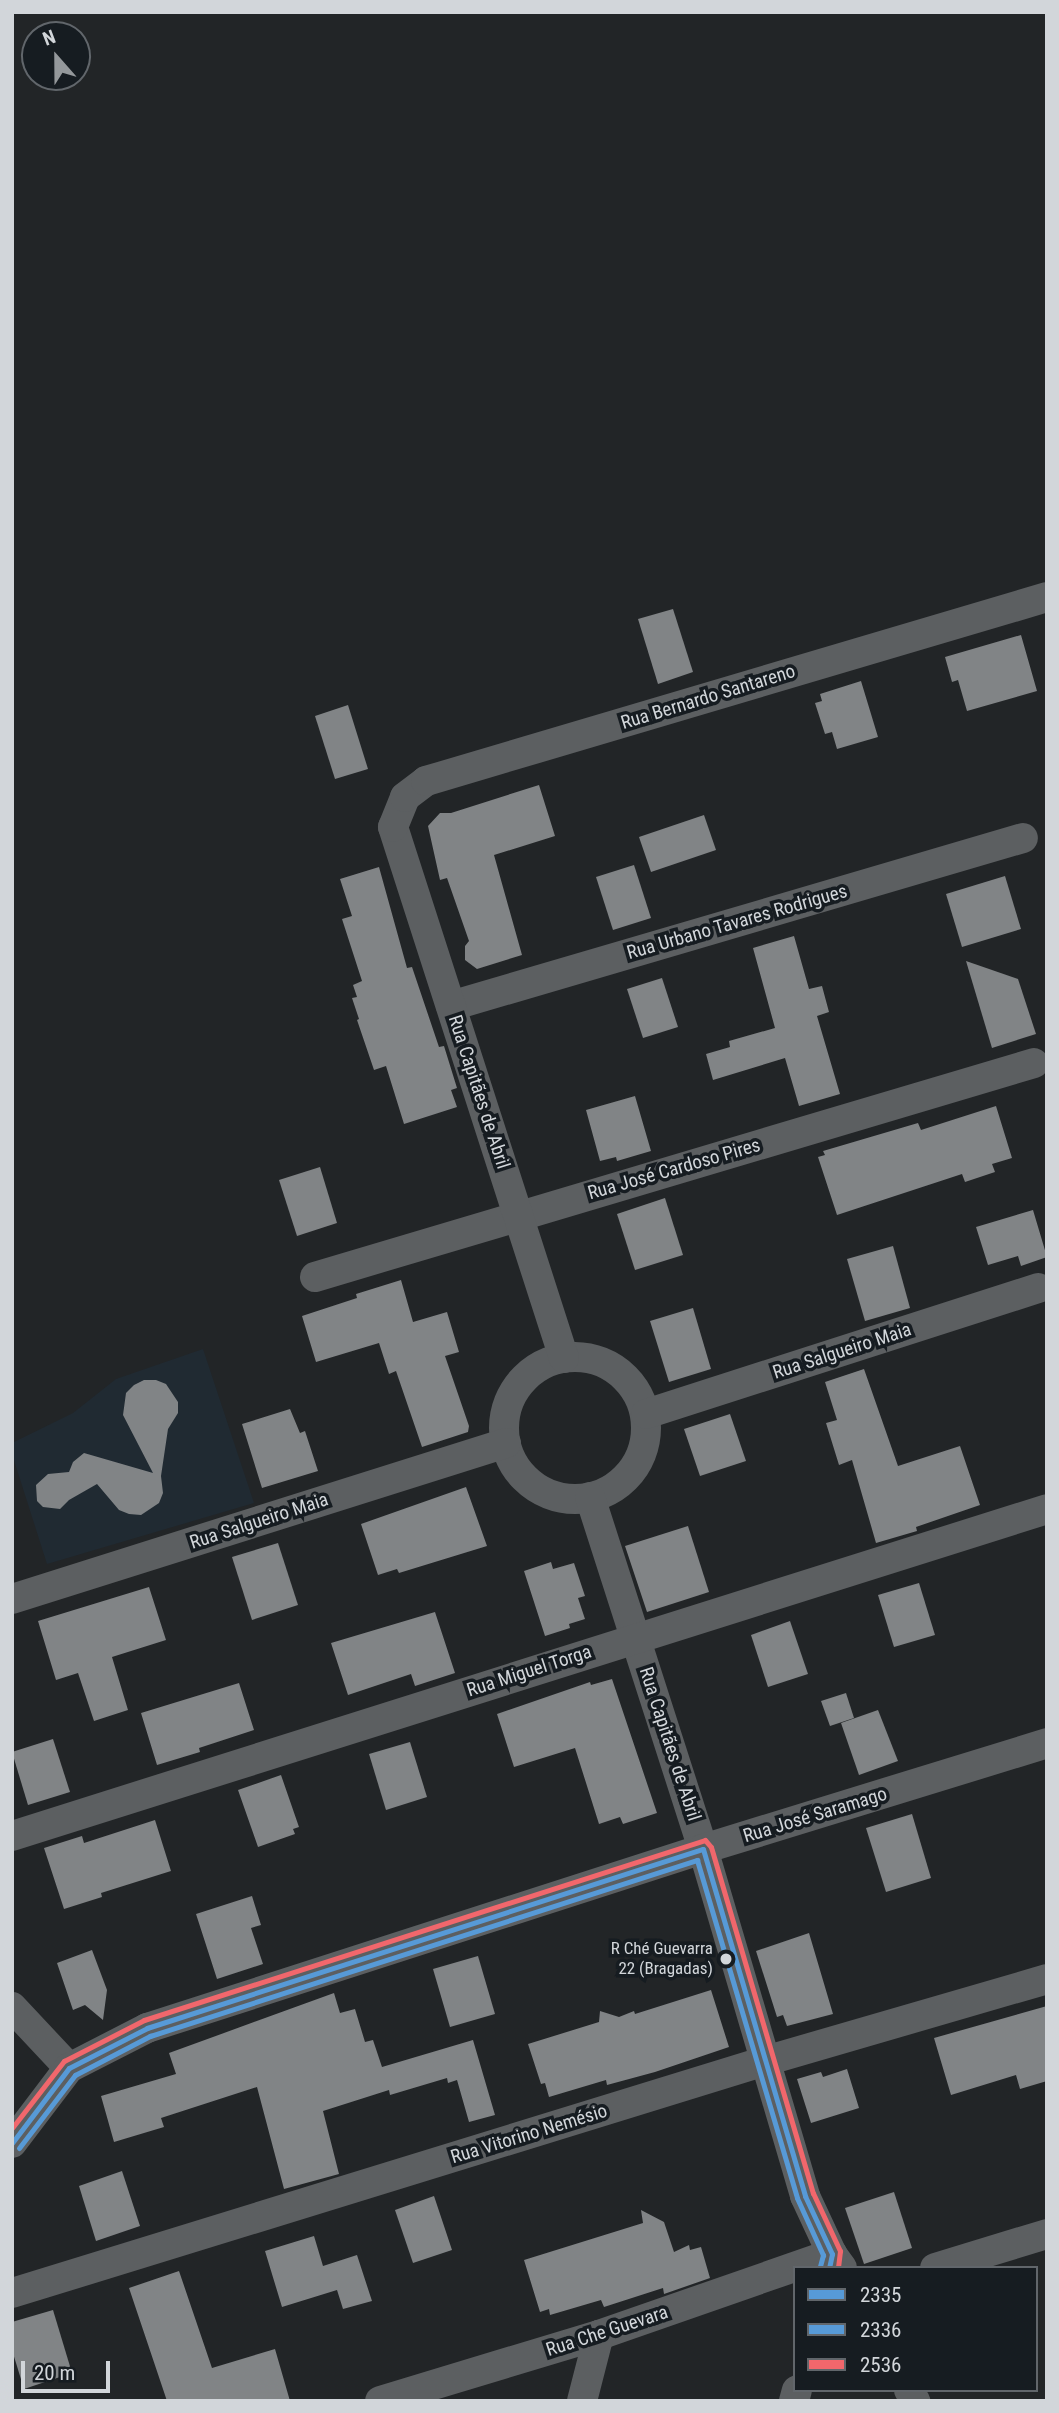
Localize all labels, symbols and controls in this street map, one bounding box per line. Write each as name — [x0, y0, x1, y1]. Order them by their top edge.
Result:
north arrow — [21, 21, 91, 91]
text: N — [39, 25, 59, 51]
street label: Rua Bernardo Santareno — [618, 660, 798, 734]
street label: Rua Urbano Tavares Rodrigues — [624, 880, 850, 964]
street label: Rua Capitães de Abril — [443, 1012, 515, 1172]
street label: Rua José Cardoso Pires — [585, 1133, 763, 1205]
street label: Rua Salgueiro Maia — [770, 1318, 914, 1384]
street label: Rua Salgueiro Maia — [187, 1488, 331, 1554]
street label: Rua Miguel Torga — [464, 1640, 594, 1702]
street label: Rua Capitães de Abril — [634, 1664, 706, 1824]
street label: Rua José Saramago — [740, 1782, 890, 1848]
place label: R Ché Guevarra 22 (Bragadas) — [611, 1939, 713, 1979]
marker: R Ché Guevarra 22 (Bragadas) — [719, 1952, 733, 1966]
street label: Rua Vitorino Nemésio — [448, 2099, 610, 2169]
legend — [793, 2266, 1038, 2392]
text: 2335 — [860, 2283, 901, 2307]
street label: Rua Che Guevara — [543, 2301, 671, 2361]
text: 2336 — [860, 2318, 901, 2342]
scale bar — [24, 2346, 114, 2390]
text: 2536 — [860, 2353, 901, 2377]
text: 20 m — [34, 2361, 75, 2385]

